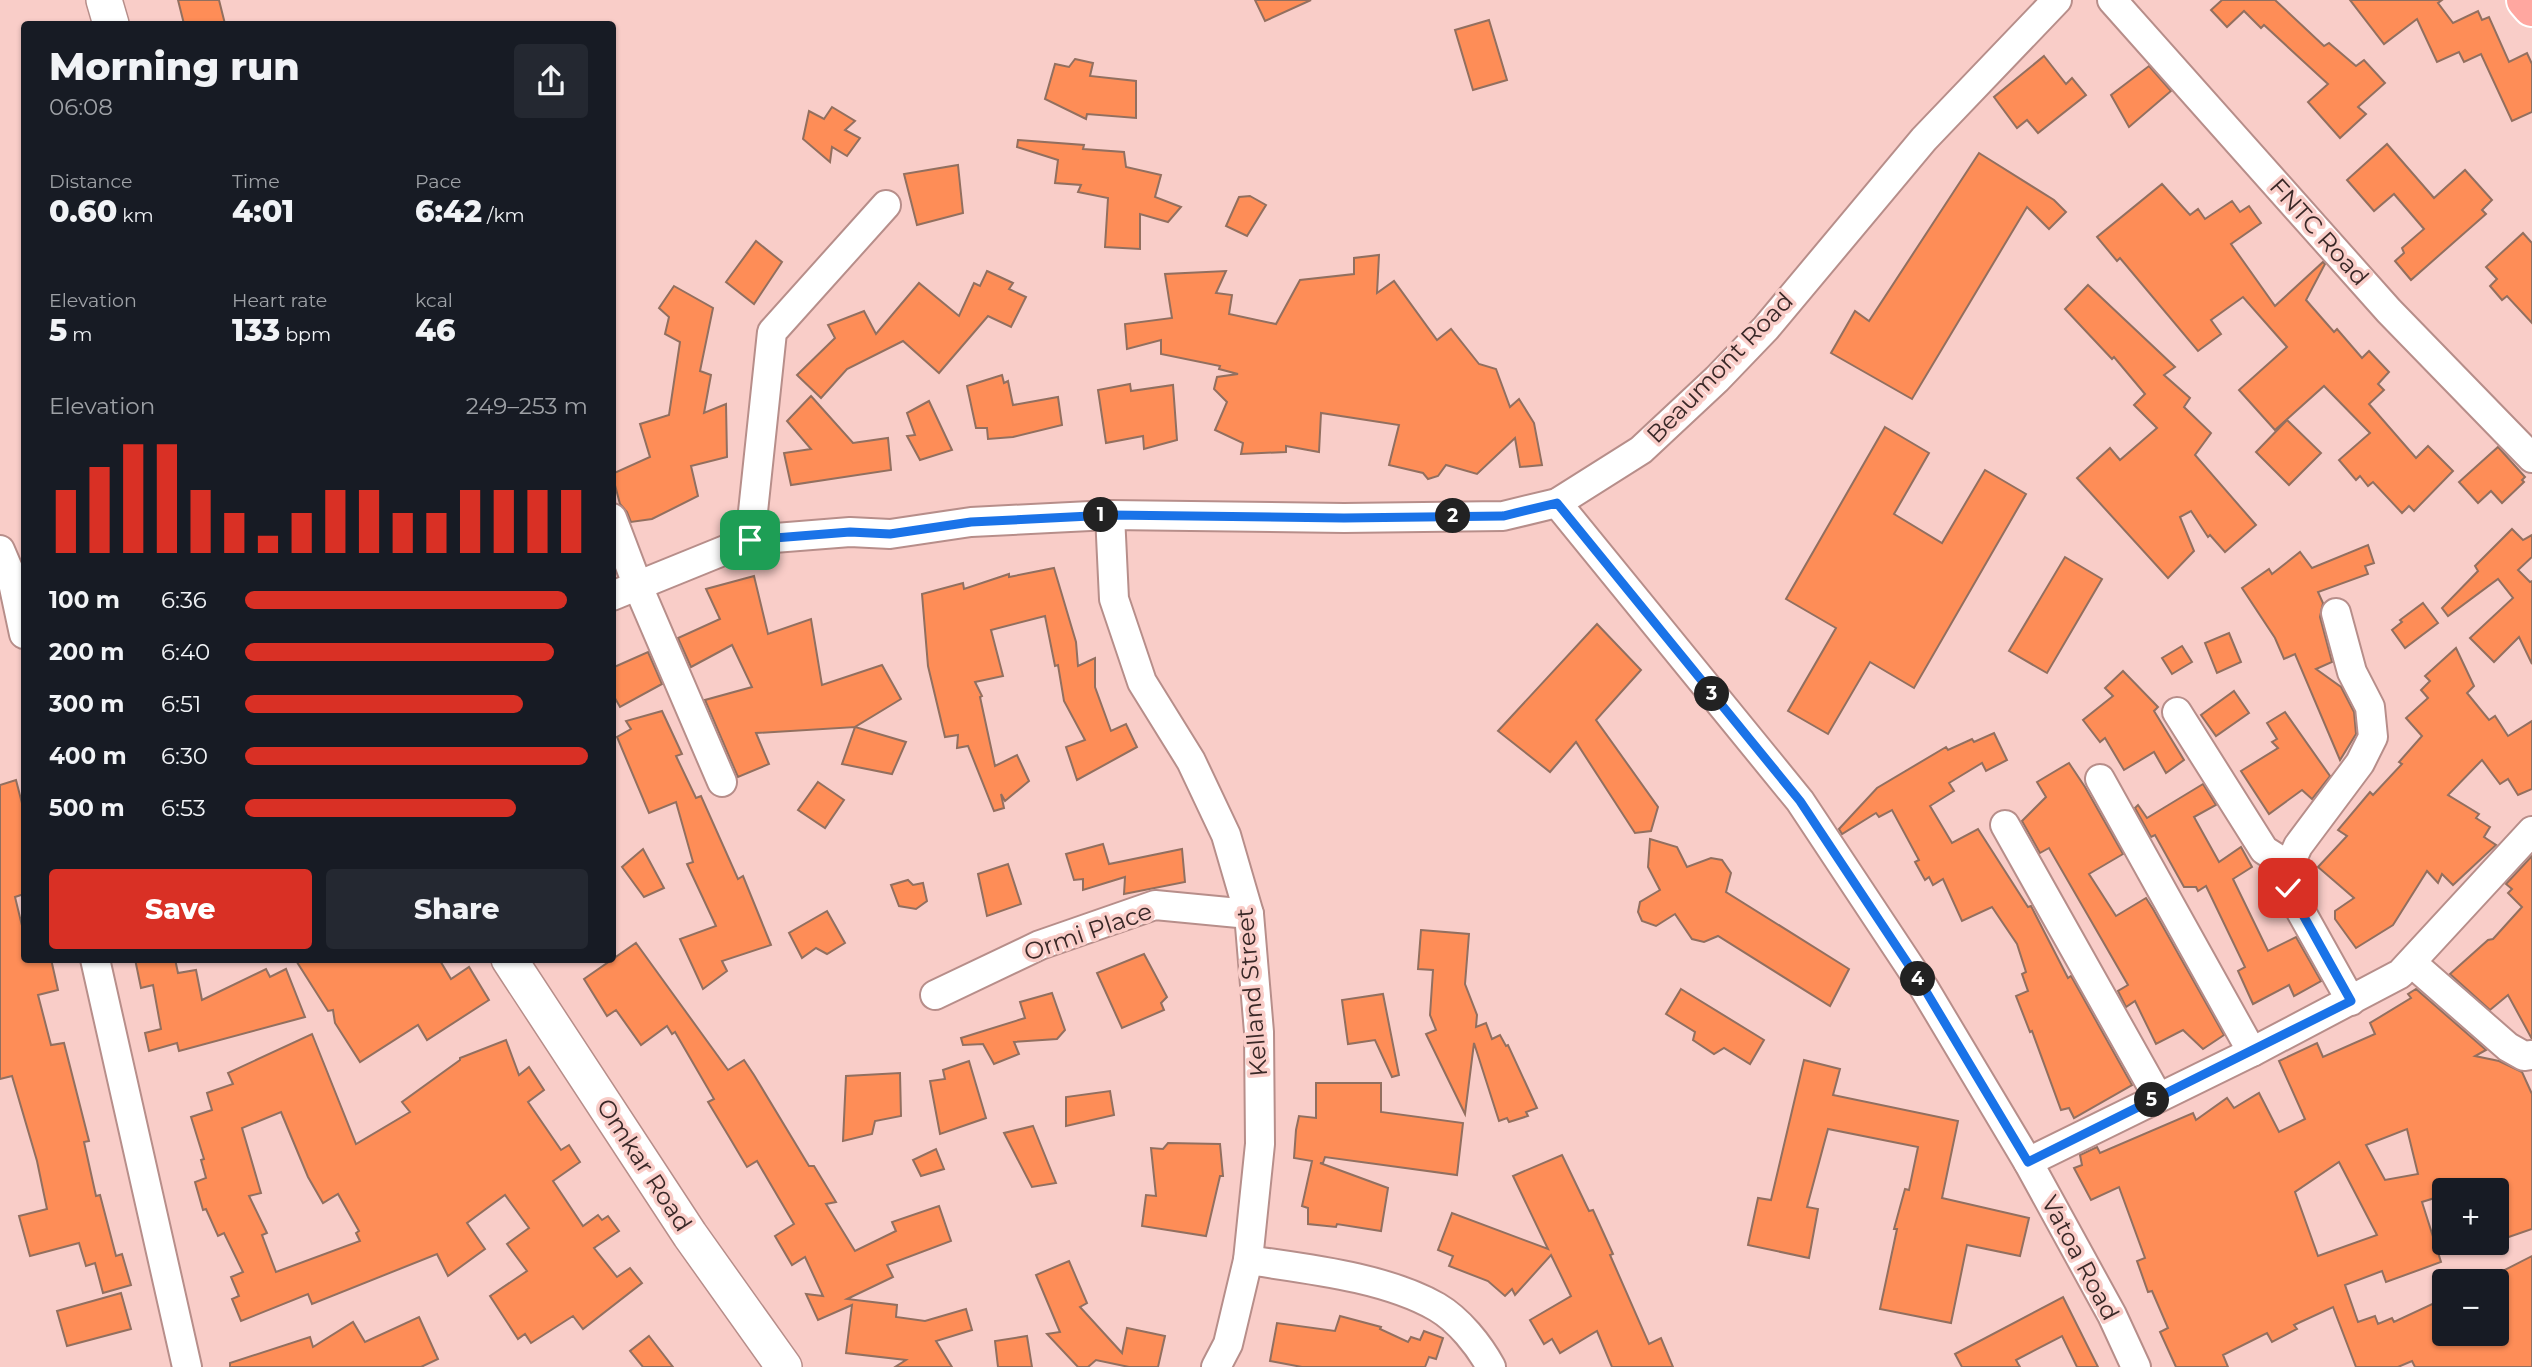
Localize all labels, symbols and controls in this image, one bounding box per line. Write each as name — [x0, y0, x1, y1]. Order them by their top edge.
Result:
text: Morning run — [49, 43, 300, 90]
button: share — [514, 44, 588, 118]
text: 06:08 — [49, 93, 113, 121]
text: Distance — [49, 170, 132, 193]
text: Time — [232, 170, 280, 193]
text: Pace — [415, 170, 462, 193]
street label: FNTC Road — [2264, 172, 2375, 291]
text: 0.60 — [49, 193, 117, 230]
text: 4:01 — [232, 193, 294, 230]
text: 6:42 — [415, 193, 482, 230]
text: km — [117, 204, 154, 227]
text: /km — [482, 204, 525, 227]
street label: Beaumont Road — [1640, 286, 1799, 449]
text: Elevation — [49, 289, 137, 312]
text: Heart rate — [232, 289, 327, 312]
text: kcal — [415, 289, 453, 312]
text: 5 — [49, 312, 67, 349]
text: 133 — [232, 312, 280, 349]
text: 46 — [415, 312, 455, 349]
text: m — [67, 323, 92, 346]
text: bpm — [280, 323, 331, 346]
text: Elevation — [49, 392, 155, 420]
text: 249–253 m — [466, 392, 588, 420]
pin: 1 — [1084, 498, 1118, 532]
pin: 2 — [1436, 498, 1470, 534]
text: 1 — [1097, 503, 1104, 526]
text: 2 — [1447, 504, 1458, 527]
pin — [720, 510, 780, 570]
icon: arrive — [731, 521, 769, 559]
text: 100 m — [49, 586, 120, 614]
text: 6:36 — [161, 586, 207, 614]
text: 200 m — [49, 638, 124, 666]
text: 6:40 — [161, 638, 210, 666]
pin: 3 — [1694, 676, 1730, 712]
text: 3 — [1706, 682, 1717, 705]
text: 300 m — [49, 690, 125, 718]
text: 6:51 — [161, 690, 201, 718]
text: 400 m — [49, 742, 127, 770]
text: 6:30 — [161, 742, 208, 770]
text: 500 m — [49, 794, 125, 822]
text: 6:53 — [161, 794, 206, 822]
pin — [2258, 858, 2318, 918]
button: Save — [49, 869, 312, 949]
button: Share — [326, 869, 588, 949]
icon: check — [2269, 869, 2307, 907]
street label: Ormi Place — [1020, 896, 1156, 967]
street label: Kelland Street — [1230, 906, 1273, 1078]
pin: 4 — [1900, 962, 1936, 996]
text: 4 — [1911, 967, 1924, 990]
pin: 5 — [2134, 1082, 2170, 1118]
text: 5 — [2146, 1088, 2157, 1111]
street label: Omkar Road — [591, 1093, 698, 1237]
map controls — [2432, 1178, 2509, 1346]
button: + — [2432, 1178, 2509, 1255]
street label: Vatoa Road — [2035, 1190, 2125, 1325]
button: − — [2432, 1269, 2509, 1346]

